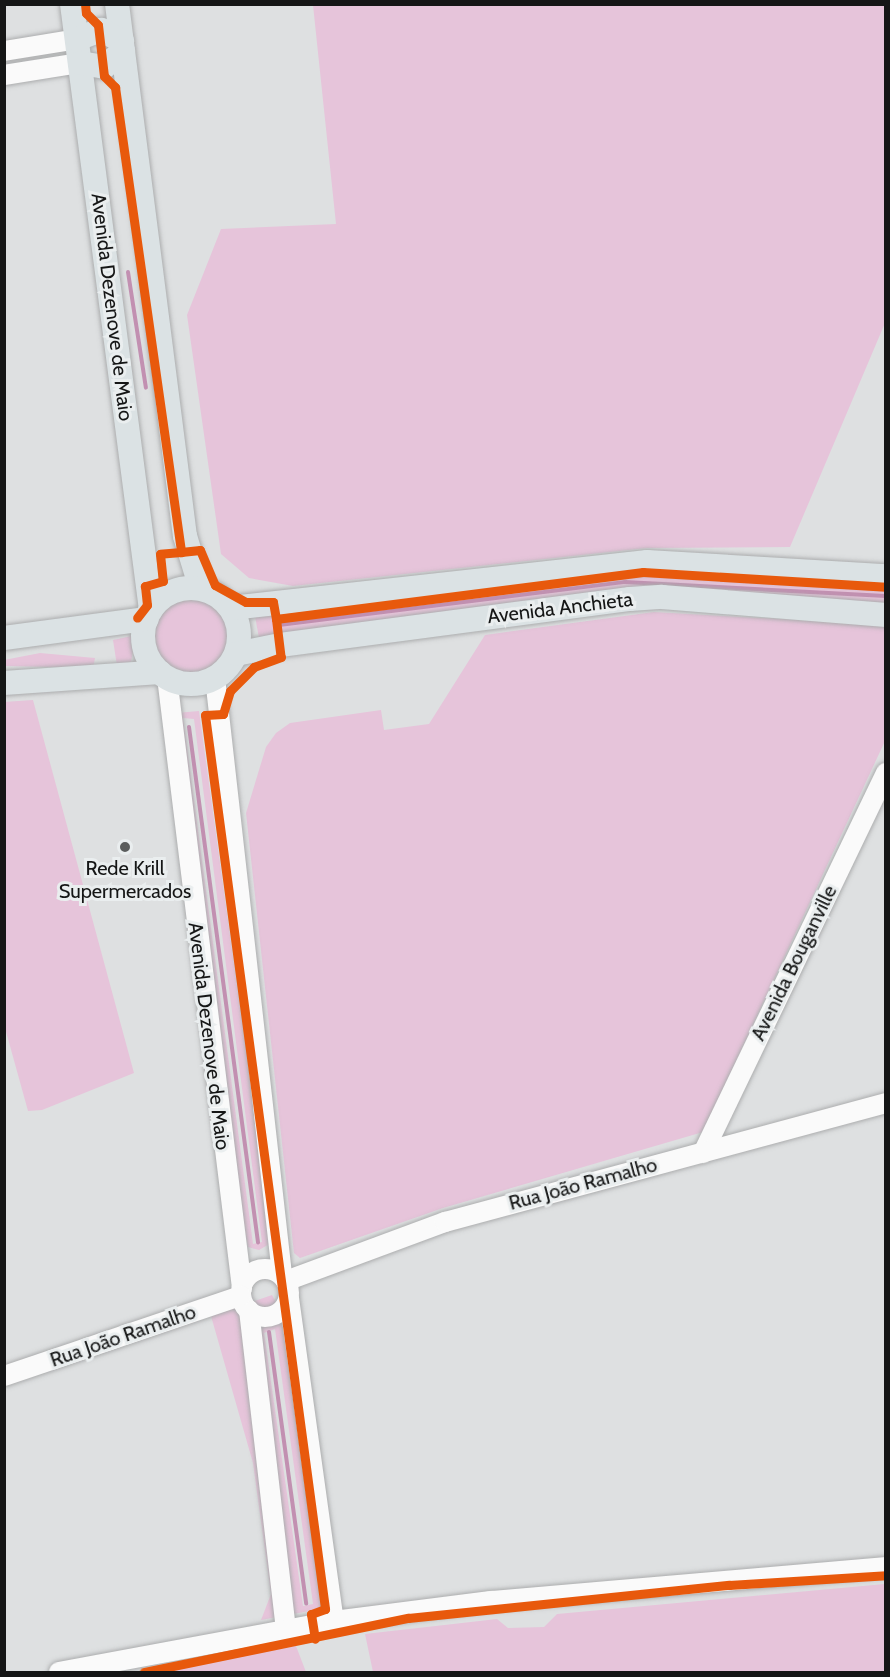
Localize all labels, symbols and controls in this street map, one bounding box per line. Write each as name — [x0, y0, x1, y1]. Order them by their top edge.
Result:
street label: Avenida Dezenove de Maio — [86, 192, 138, 422]
street label: Avenida Anchieta — [486, 587, 634, 629]
marker: Rede Krill Supermercados — [118, 840, 132, 854]
place label: Rede Krill Supermercados — [59, 856, 191, 903]
street label: Avenida Bouganville — [746, 881, 842, 1045]
street label: Avenida Dezenove de Maio — [183, 921, 235, 1151]
street label: Rua João Ramalho — [506, 1153, 660, 1215]
street label: Rua João Ramalho — [47, 1300, 199, 1372]

